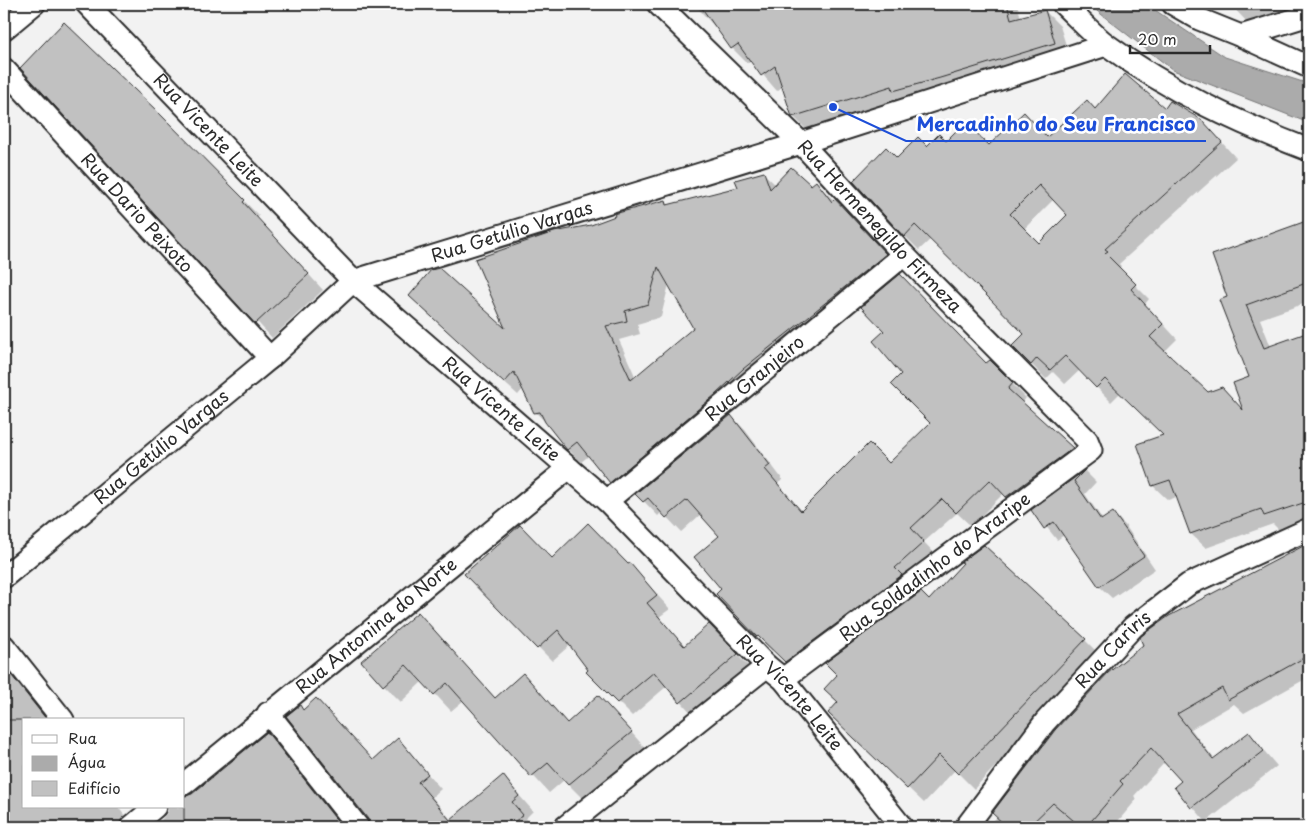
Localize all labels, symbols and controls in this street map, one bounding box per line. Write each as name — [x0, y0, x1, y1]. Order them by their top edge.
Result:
scale bar — [1130, 22, 1210, 54]
text: 20 m — [1138, 27, 1177, 50]
street label: Rua Vicente Leite — [148, 66, 271, 192]
callout: Mercadinho do Seu Francisco — [906, 107, 1206, 141]
text: Mercadinho do Seu Francisco — [917, 109, 1195, 137]
street label: Rua Hermenegildo Firmeza — [792, 133, 970, 319]
street label: Rua Dario Peixoto — [75, 146, 200, 278]
street label: Rua Getúlio Vargas — [427, 193, 596, 268]
street label: Rua Granjeiro — [698, 328, 810, 427]
street label: Rua Vicente Leite — [437, 349, 567, 467]
street label: Rua Getúlio Vargas — [87, 382, 234, 510]
street label: Rua Soldadinho do Araripe — [833, 485, 1035, 647]
street label: Rua Antonina do Norte — [289, 550, 462, 699]
street label: Rua Cariris — [1068, 603, 1156, 694]
street label: Rua Vicente Leite — [731, 627, 850, 756]
legend — [22, 718, 185, 808]
text: Rua — [68, 726, 97, 749]
text: Água — [68, 750, 106, 773]
text: Edifício — [68, 776, 121, 799]

